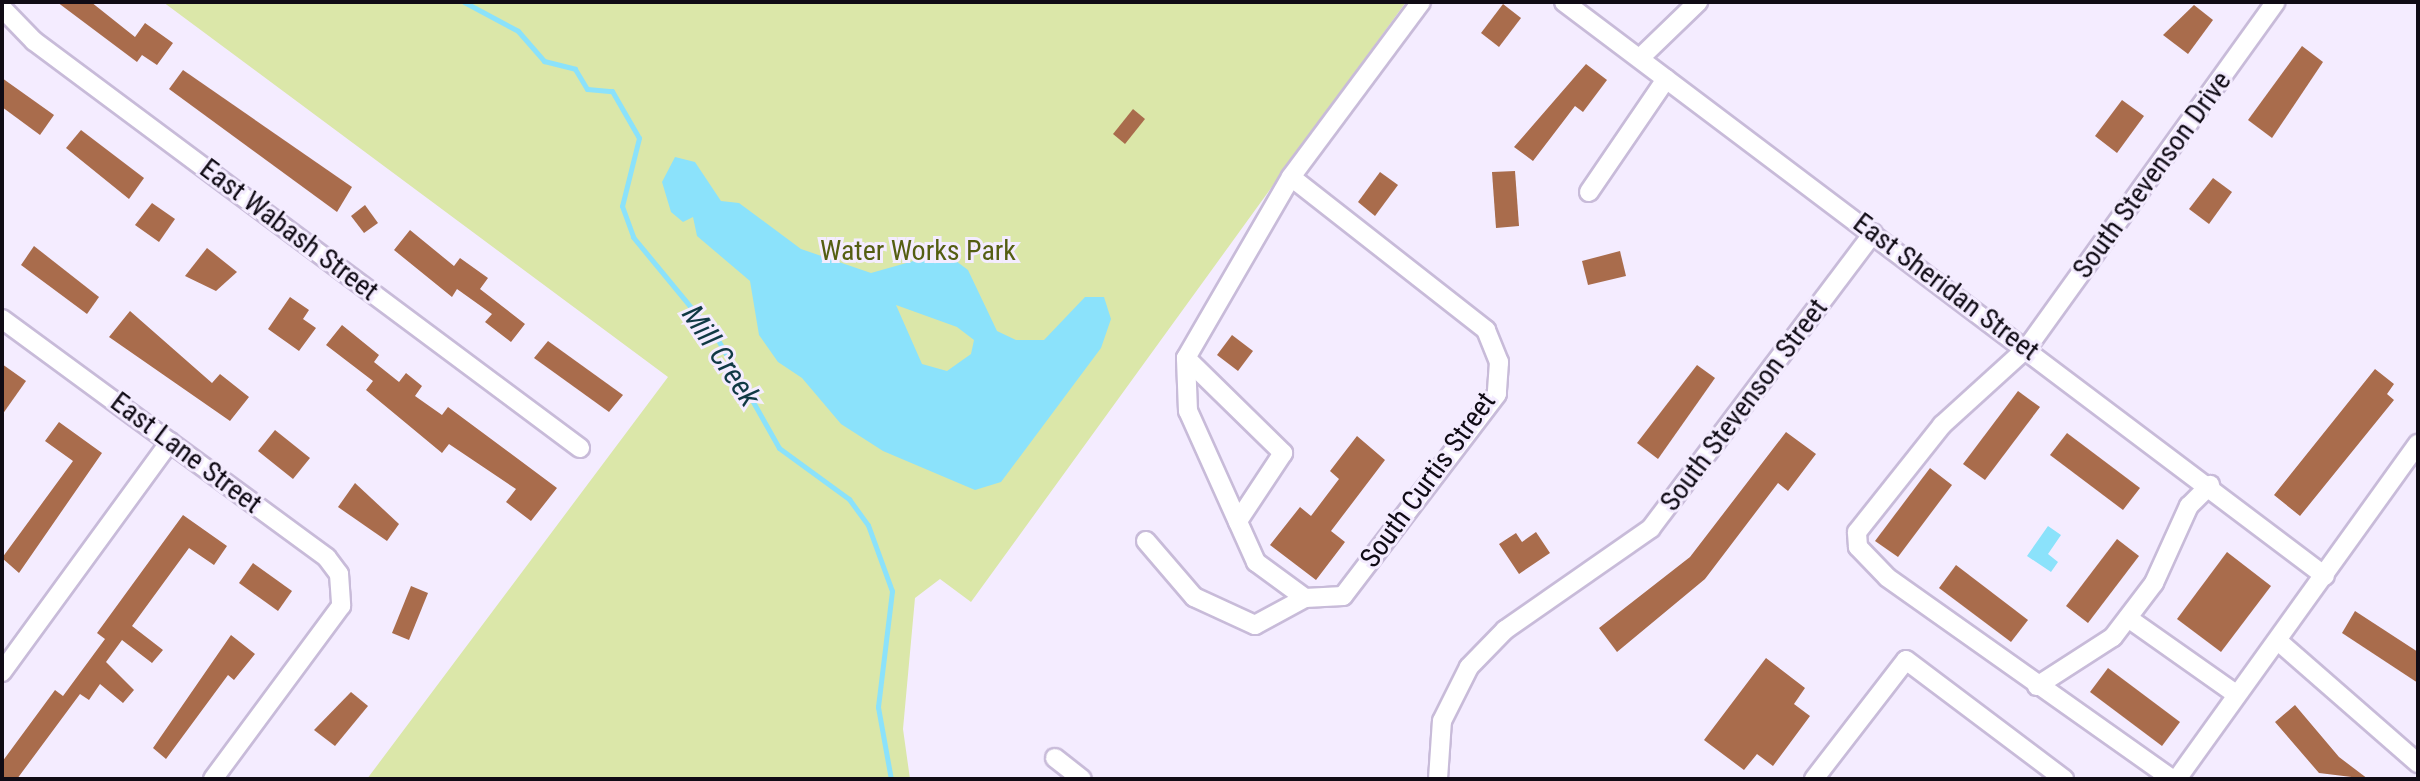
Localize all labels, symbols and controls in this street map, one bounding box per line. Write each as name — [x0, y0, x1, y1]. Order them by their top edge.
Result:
street label: South Stevenson Drive — [2066, 65, 2238, 285]
street label: East Wabash Street — [193, 152, 385, 308]
street label: East Sheridan Street — [1847, 206, 2045, 368]
park label: Water Works Park — [820, 234, 1016, 268]
street label: South Stevenson Street — [1653, 292, 1835, 518]
water label: Mill Creek — [674, 299, 768, 413]
street label: East Lane Street — [104, 385, 268, 521]
street label: South Curtis Street — [1353, 386, 1503, 574]

